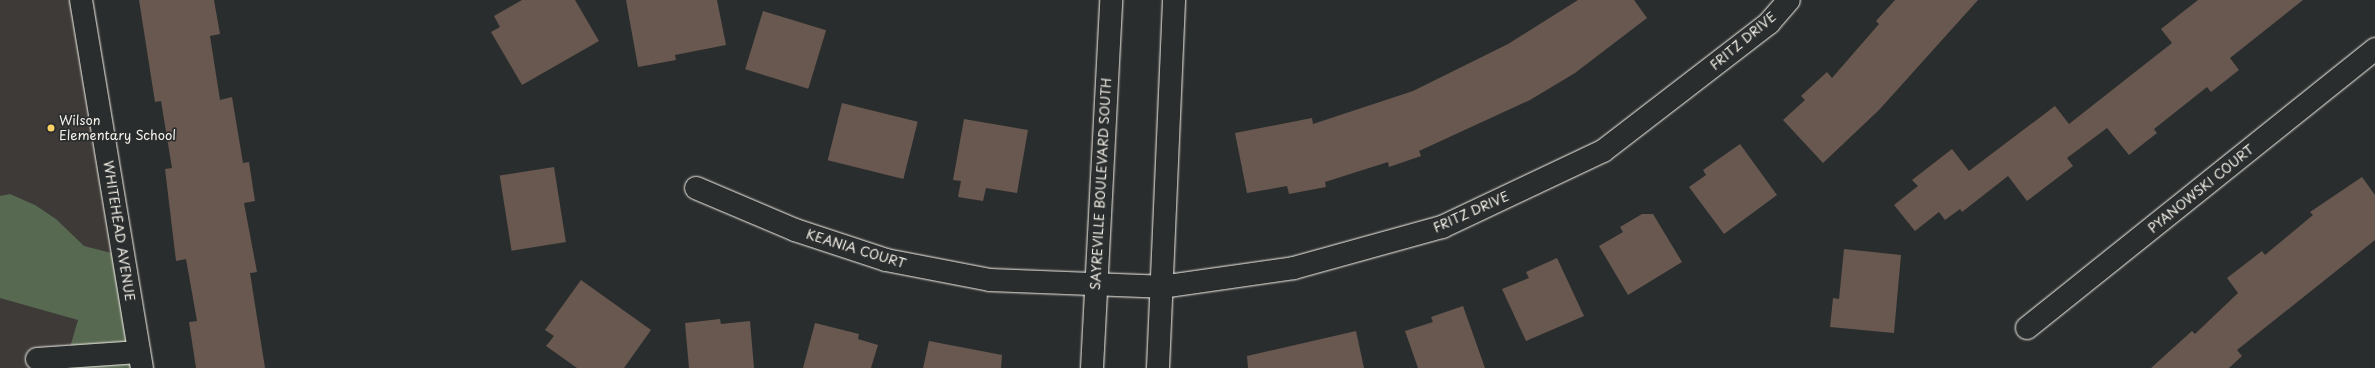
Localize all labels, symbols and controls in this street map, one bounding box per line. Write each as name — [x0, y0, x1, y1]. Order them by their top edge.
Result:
street label: FRITZ DRIVE — [1707, 9, 1779, 73]
street label: SAYREVILLE BOULEVARD SOUTH — [1088, 76, 1114, 292]
place label: Wilson Elementary School — [59, 113, 176, 144]
marker: Wilson Elementary School — [46, 123, 56, 133]
street label: PYANOWSKI COURT — [2145, 142, 2257, 236]
street label: WHITEHEAD AVENUE — [100, 160, 138, 302]
street label: FRITZ DRIVE — [1430, 188, 1512, 236]
street label: KEANIA COURT — [804, 226, 908, 272]

